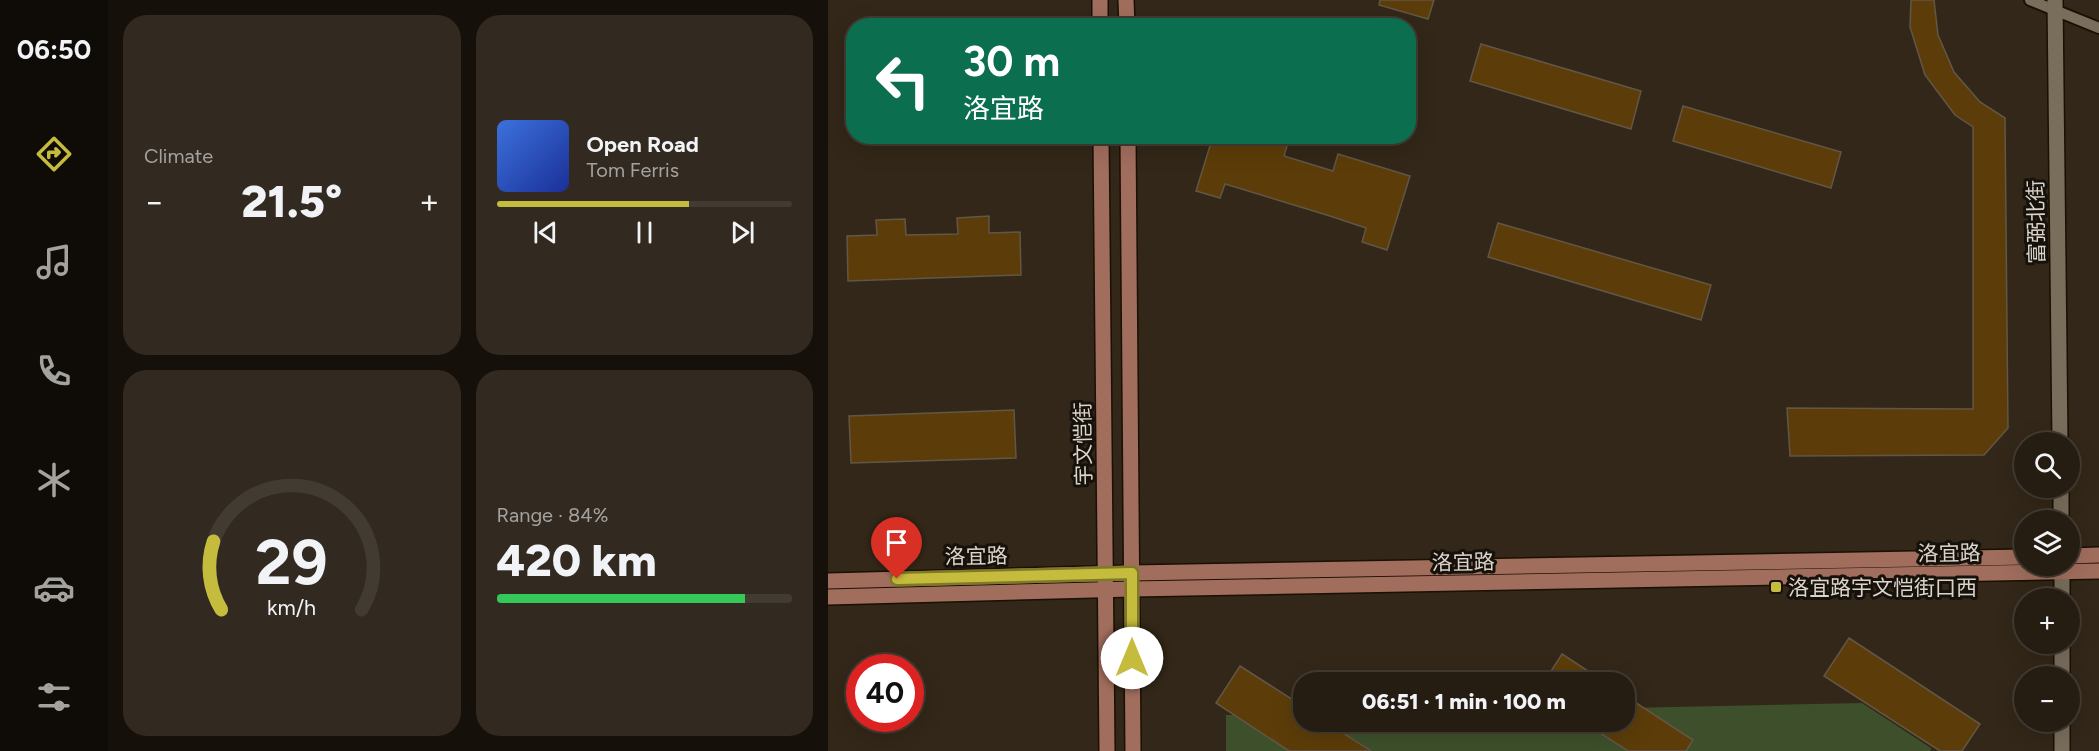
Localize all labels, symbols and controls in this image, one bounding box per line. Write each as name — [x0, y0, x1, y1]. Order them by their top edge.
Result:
text: 06:50 — [17, 33, 91, 66]
text: 30 m — [963, 36, 1060, 87]
icon: left — [864, 42, 942, 120]
text: 洛宜路 — [963, 92, 1044, 125]
text: Open Road — [587, 131, 699, 158]
icon: directions — [33, 133, 75, 175]
text: Climate — [144, 144, 213, 168]
text: Tom Ferris — [587, 158, 679, 182]
text: 21.5° — [241, 174, 342, 228]
street label: 富弼北街 — [2023, 180, 2049, 264]
text: − — [144, 182, 165, 221]
text: + — [419, 182, 439, 221]
icon: previous — [529, 216, 562, 249]
icon: pause — [628, 216, 661, 249]
icon: next — [726, 216, 759, 249]
icon: music — [33, 241, 75, 283]
icon: phone — [33, 350, 75, 392]
street label: 宇文恺街 — [1070, 402, 1096, 486]
map controls — [2014, 432, 2080, 732]
button: search — [2014, 432, 2080, 498]
icon: climate — [33, 459, 75, 501]
text: Range · 84% — [497, 503, 608, 527]
button: layers — [2014, 510, 2080, 576]
pin — [871, 517, 922, 579]
text: 29 — [256, 525, 328, 600]
icon: arrive — [880, 526, 913, 559]
text: 420 km — [497, 533, 657, 587]
street label: 洛宜路 — [1917, 540, 1981, 566]
street label: 洛宜路 — [944, 543, 1008, 569]
street label: 洛宜路 — [1431, 549, 1495, 575]
icon: car — [33, 567, 75, 609]
place label: 洛宜路宇文恺街口西 — [1788, 575, 1977, 600]
marker: 洛宜路宇文恺街口西 — [1769, 580, 1783, 594]
button: + — [2014, 588, 2080, 654]
text: km/h — [267, 595, 316, 620]
position arrow — [1100, 626, 1164, 690]
speed limit sign: 40 — [846, 654, 924, 732]
button: − — [2014, 666, 2080, 732]
icon: filters — [33, 676, 75, 718]
text: 06:51 · 1 min · 100 m — [1362, 688, 1566, 715]

